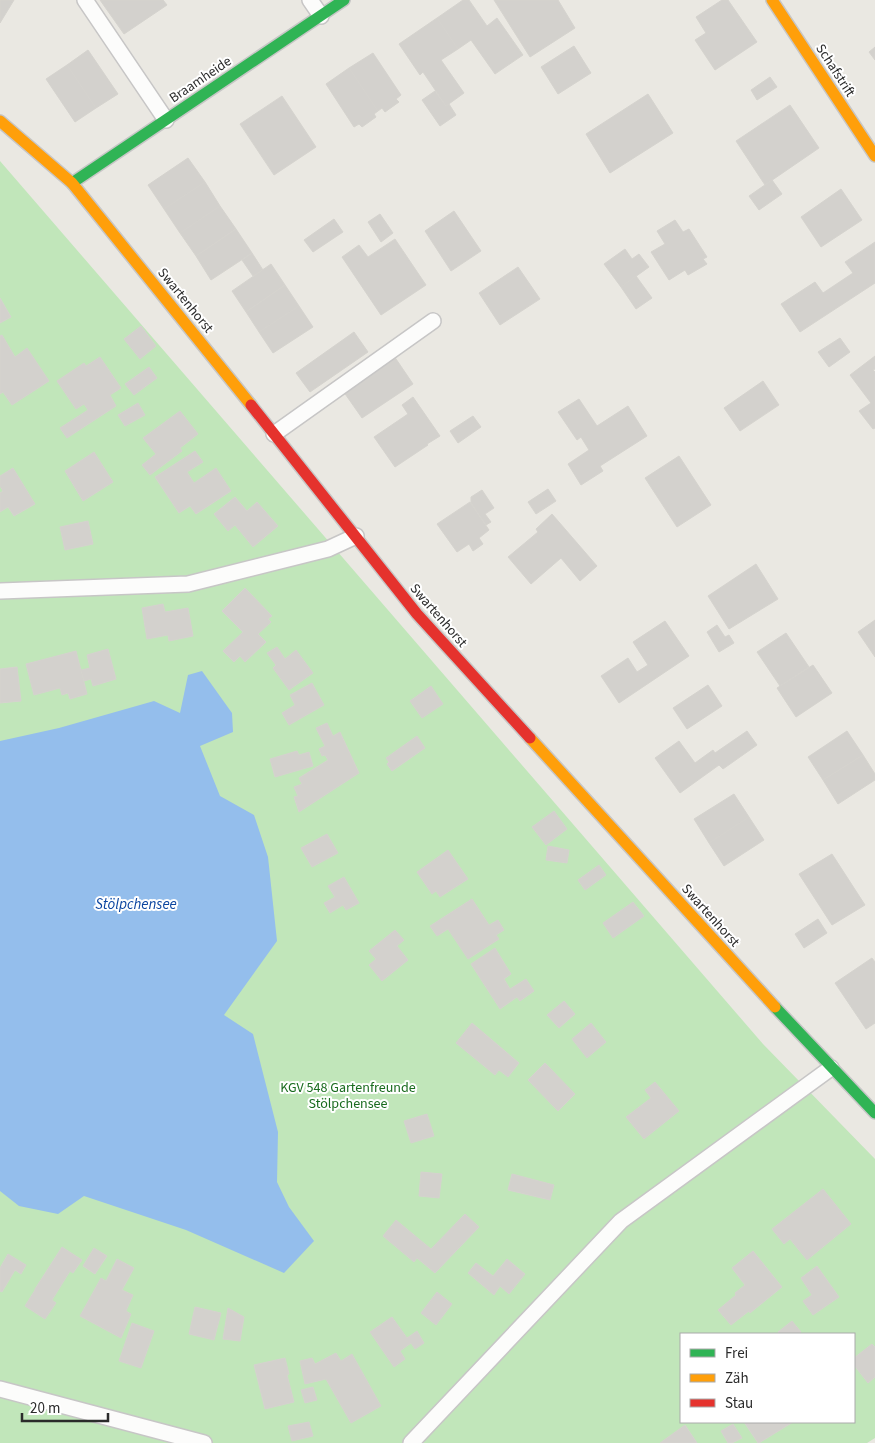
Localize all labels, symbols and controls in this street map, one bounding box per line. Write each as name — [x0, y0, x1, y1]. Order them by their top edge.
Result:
street label: Schafstrift — [811, 40, 860, 102]
street label: Braamheide — [165, 52, 236, 108]
street label: Swartenhorst — [153, 264, 218, 338]
street label: Swartenhorst — [405, 579, 472, 652]
street label: Swartenhorst — [676, 880, 744, 952]
water label: Stölpchensee — [95, 894, 177, 915]
park label: KGV 548 Gartenfreunde Stölpchensee — [280, 1078, 416, 1114]
legend — [680, 1333, 855, 1423]
text: Frei — [725, 1343, 748, 1364]
text: Zäh — [725, 1368, 749, 1389]
scale bar — [22, 1390, 109, 1422]
text: Stau — [725, 1393, 753, 1414]
text: 20 m — [30, 1398, 60, 1419]

